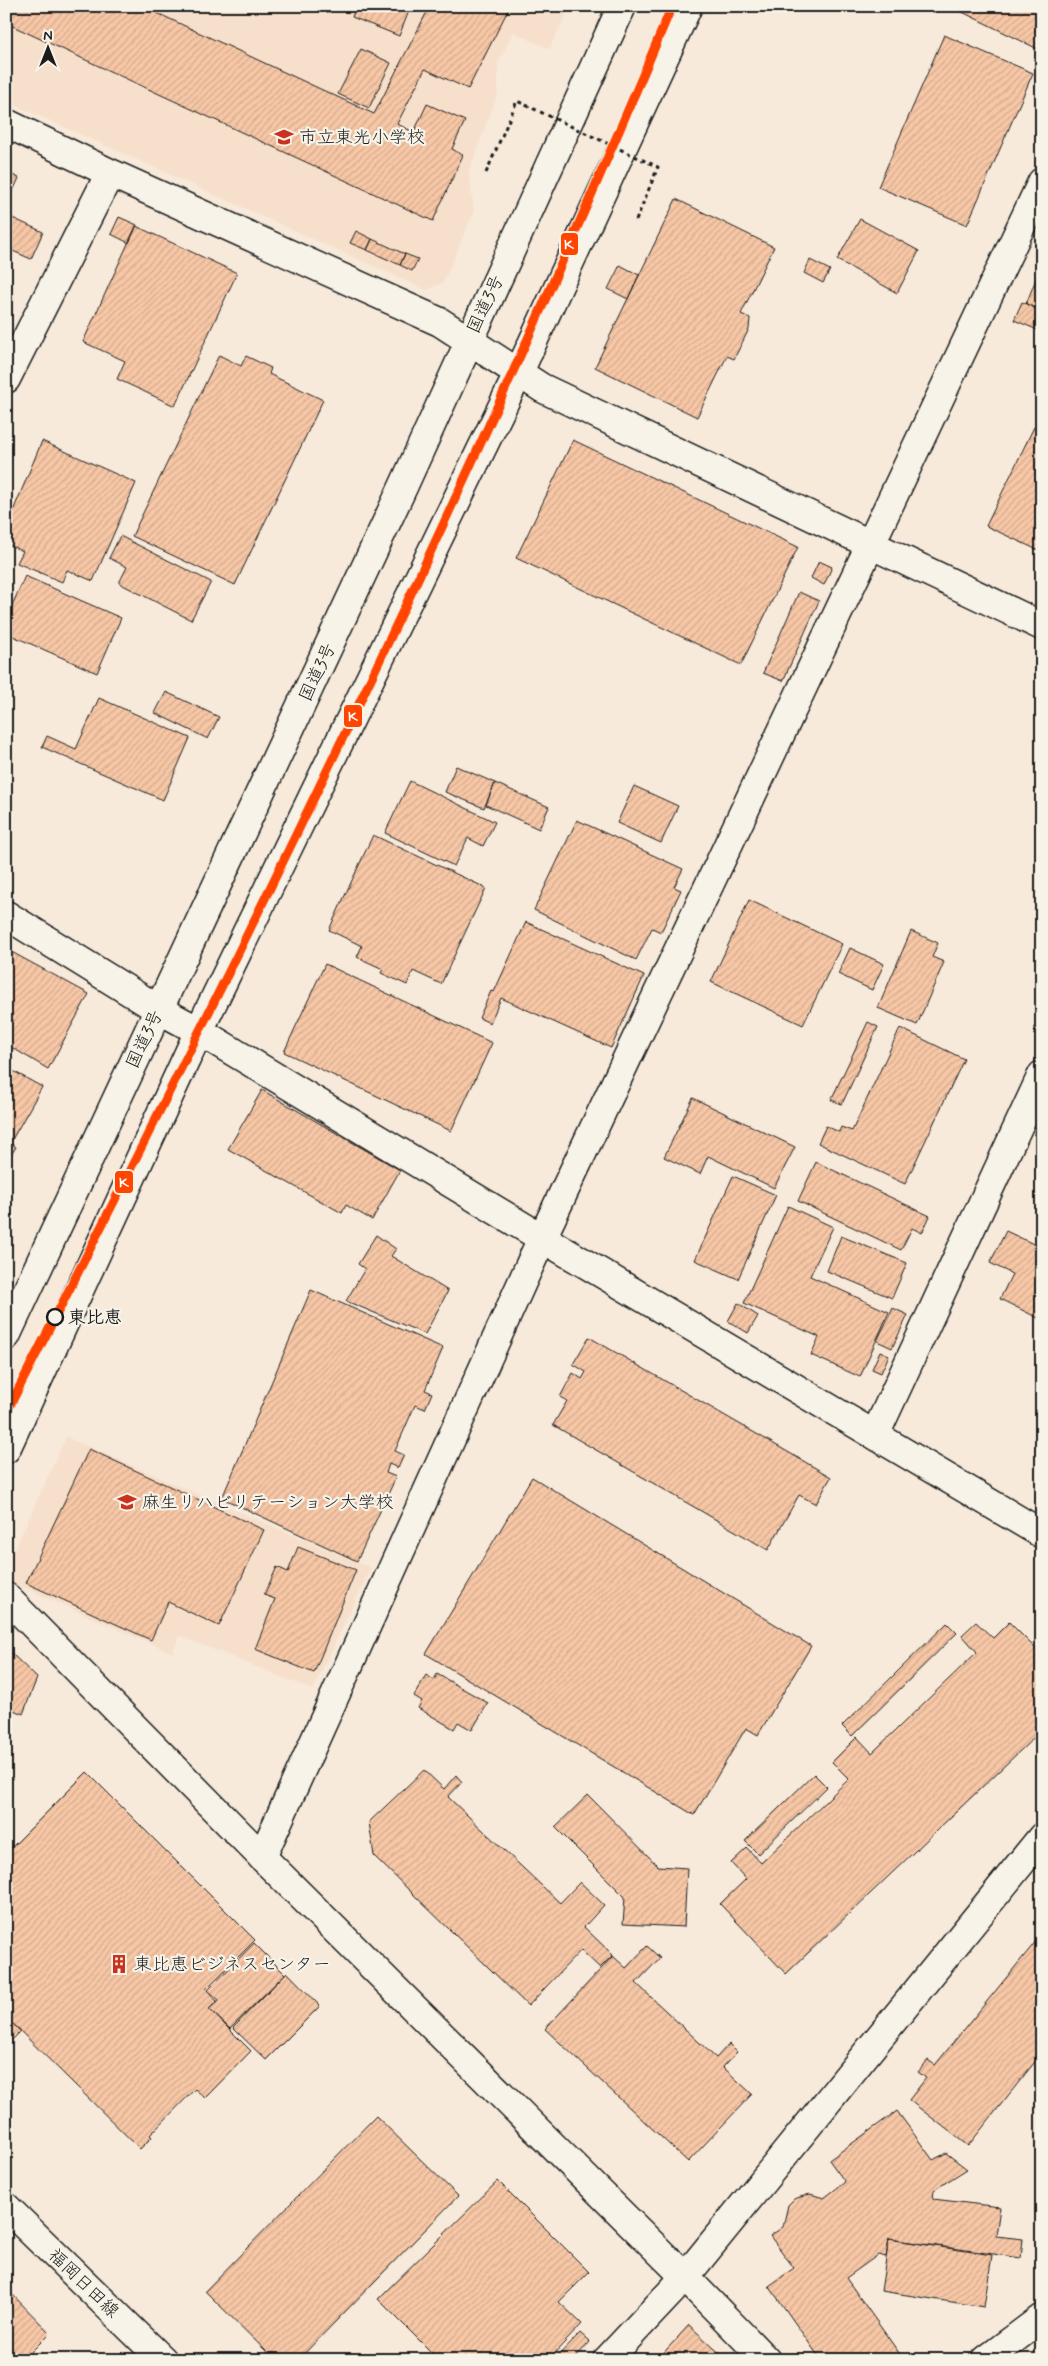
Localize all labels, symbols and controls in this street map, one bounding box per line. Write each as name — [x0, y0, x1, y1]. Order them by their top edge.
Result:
north arrow — [22, 22, 72, 72]
text: N — [43, 27, 53, 45]
school or university icon: 市立東光小学校 — [273, 126, 295, 148]
place label: 市立東光小学校 — [299, 126, 425, 150]
line badge: K — [560, 232, 579, 256]
text: K — [564, 236, 575, 254]
street label: 国道3号 — [462, 271, 510, 338]
street label: 国道3号 — [294, 639, 342, 706]
line badge: K — [343, 704, 363, 728]
text: K — [348, 708, 359, 726]
street label: 国道3号 — [121, 1006, 169, 1073]
line badge: K — [114, 1170, 134, 1194]
text: K — [119, 1174, 130, 1192]
place label: 東比恵 — [68, 1306, 122, 1330]
marker: 東比恵 — [46, 1308, 64, 1326]
school or university icon: 麻生リハビリテーション大学校 — [116, 1491, 138, 1513]
place label: 麻生リハビリテーション大学校 — [142, 1491, 394, 1515]
building icon: 東比恵ビジネスセンター — [108, 1953, 130, 1975]
place label: 東比恵ビジネスセンター — [134, 1953, 331, 1977]
street label: 福岡日田線 — [43, 2244, 124, 2324]

